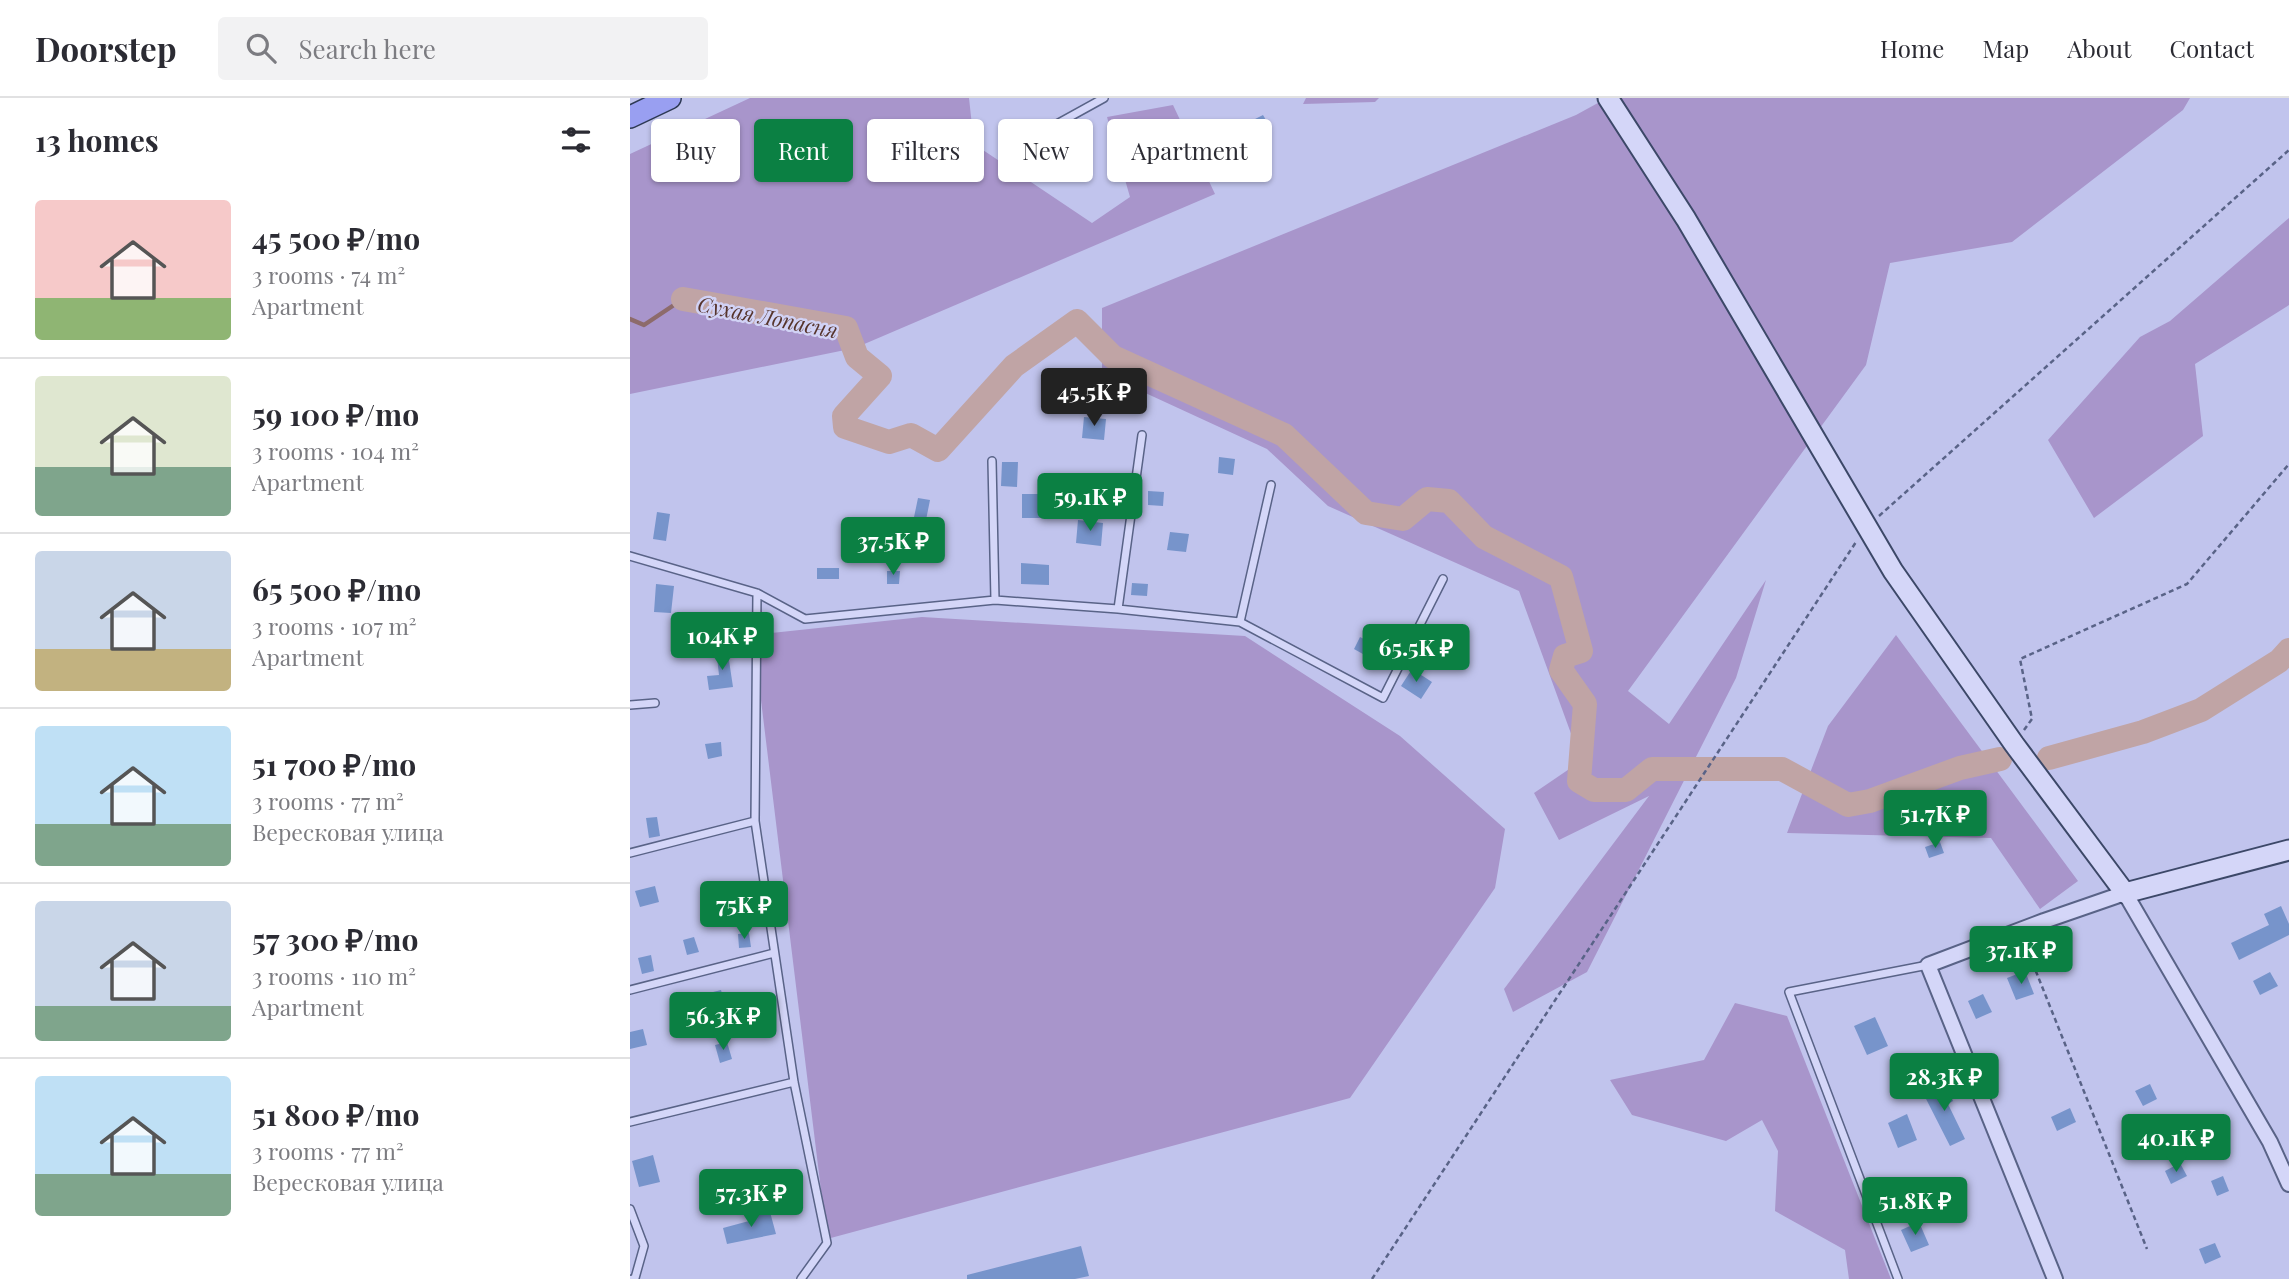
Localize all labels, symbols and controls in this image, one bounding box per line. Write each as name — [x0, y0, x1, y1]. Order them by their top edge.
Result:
search box — [218, 17, 708, 80]
text: Doorstep — [35, 26, 176, 70]
icon: search — [242, 29, 280, 67]
text: Search here — [298, 31, 436, 66]
text: Home — [1880, 32, 1944, 64]
text: Map — [1982, 32, 2029, 64]
text: About — [2067, 32, 2131, 64]
text: Contact — [2169, 32, 2254, 64]
chip: Buy — [651, 119, 740, 182]
chip: Rent — [754, 119, 853, 182]
chip: Filters — [867, 119, 984, 182]
chip: New — [998, 119, 1093, 182]
chip: Apartment — [1107, 119, 1272, 182]
text: 13 homes — [35, 120, 159, 160]
icon: filters — [557, 121, 595, 159]
text: 45 500 ₽/mo — [252, 218, 420, 258]
icon: home — [91, 228, 175, 312]
text: 3 rooms · 74 m² — [252, 259, 405, 290]
water label: Сухая Лопасня — [696, 289, 840, 343]
text: Apartment — [252, 290, 364, 321]
pin: 45.5K ₽ — [1029, 368, 1159, 428]
text: 45.5K ₽ — [1057, 375, 1131, 406]
text: 59 100 ₽/mo — [252, 394, 419, 434]
icon: home — [91, 404, 175, 488]
text: 3 rooms · 104 m² — [252, 435, 419, 466]
text: Apartment — [252, 466, 364, 497]
pin: 59.1K ₽ — [1025, 474, 1155, 533]
text: 59.1K ₽ — [1053, 480, 1127, 511]
pin: 37.5K ₽ — [828, 518, 958, 577]
text: 37.5K ₽ — [857, 524, 929, 555]
text: 65 500 ₽/mo — [252, 569, 421, 609]
icon: home — [91, 579, 175, 663]
text: 3 rooms · 107 m² — [252, 610, 417, 641]
pin: 104K ₽ — [665, 612, 779, 672]
text: 104K ₽ — [687, 619, 757, 650]
pin: 65.5K ₽ — [1351, 624, 1481, 684]
text: 65.5K ₽ — [1379, 631, 1453, 662]
text: Apartment — [252, 641, 364, 672]
text: 51 700 ₽/mo — [252, 744, 416, 784]
icon: home — [91, 754, 175, 838]
text: 3 rooms · 77 m² — [252, 785, 404, 816]
pin: 51.7K ₽ — [1870, 790, 2000, 850]
text: 51.7K ₽ — [1900, 797, 1970, 828]
text: Вересковая улица — [252, 816, 444, 847]
pin: 75K ₽ — [695, 882, 793, 941]
text: 75K ₽ — [716, 888, 772, 919]
text: 57 300 ₽/mo — [252, 919, 418, 959]
pin: 37.1K ₽ — [1956, 926, 2086, 986]
icon: home — [91, 929, 175, 1013]
text: 37.1K ₽ — [1986, 933, 2056, 964]
text: 3 rooms · 110 m² — [252, 960, 416, 991]
text: Apartment — [252, 991, 364, 1022]
pin: 56.3K ₽ — [658, 992, 788, 1052]
text: 56.3K ₽ — [685, 999, 761, 1030]
pin: 28.3K ₽ — [1879, 1054, 2009, 1113]
text: 28.3K ₽ — [1906, 1060, 1982, 1091]
text: 51 800 ₽/mo — [252, 1094, 419, 1134]
icon: home — [91, 1104, 175, 1188]
pin: 40.1K ₽ — [2111, 1114, 2241, 1174]
text: 40.1K ₽ — [2138, 1121, 2214, 1152]
text: 3 rooms · 77 m² — [252, 1135, 404, 1166]
text: Вересковая улица — [252, 1166, 444, 1197]
pin: 57.3K ₽ — [686, 1170, 816, 1229]
text: 57.3K ₽ — [715, 1176, 787, 1207]
pin: 51.8K ₽ — [1850, 1178, 1980, 1237]
text: 51.8K ₽ — [1878, 1184, 1952, 1215]

